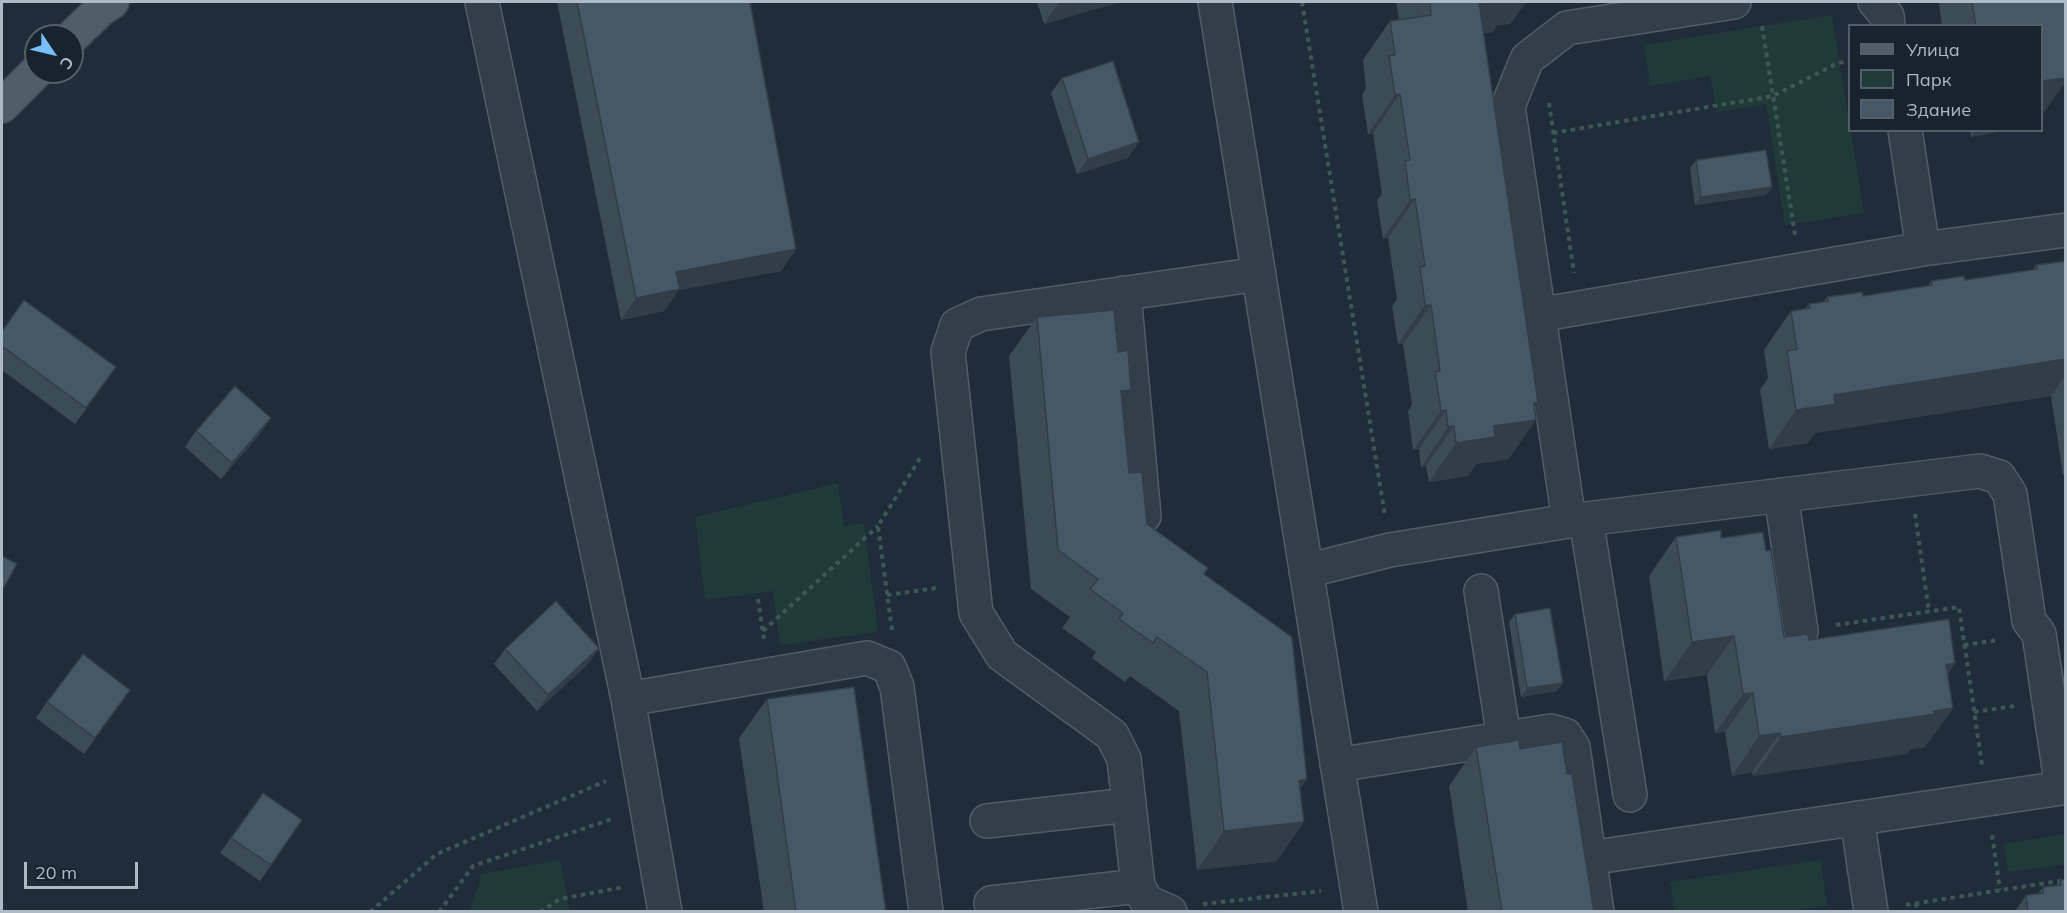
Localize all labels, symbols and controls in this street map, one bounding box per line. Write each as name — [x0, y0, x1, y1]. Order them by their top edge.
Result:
north arrow — [24, 24, 84, 84]
legend — [1848, 24, 2043, 132]
text: Улица — [1906, 38, 1960, 61]
text: С — [56, 53, 78, 73]
text: Парк — [1906, 68, 1951, 91]
text: Здание — [1906, 98, 1971, 121]
scale bar — [27, 850, 141, 888]
text: 20 m — [35, 861, 77, 884]

